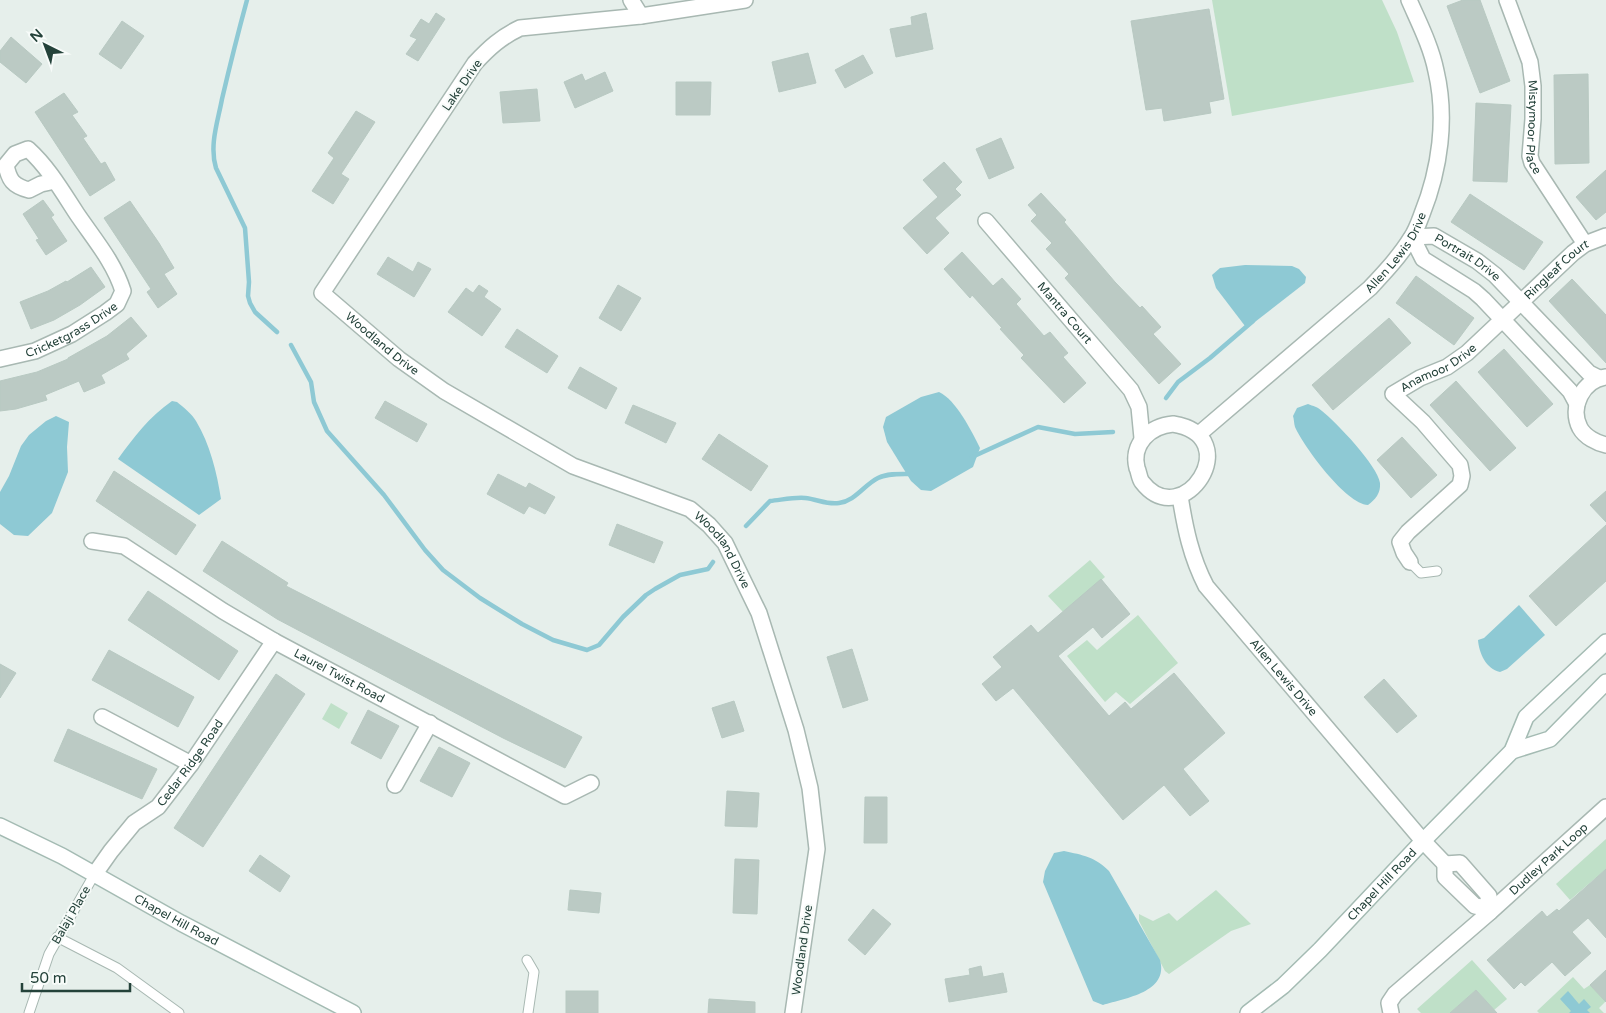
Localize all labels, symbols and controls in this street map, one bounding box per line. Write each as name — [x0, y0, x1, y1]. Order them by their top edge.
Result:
north arrow — [20, 20, 70, 70]
text: N — [27, 26, 47, 46]
street label: Lake Drive — [439, 56, 485, 113]
street label: Mistymoor Place — [1523, 79, 1545, 177]
street label: Allen Lewis Drive — [1362, 210, 1429, 296]
street label: Portrait Drive — [1432, 231, 1504, 284]
street label: Ringleaf Court — [1521, 236, 1591, 302]
street label: Mantra Court — [1035, 279, 1095, 347]
street label: Cricketgrass Drive — [24, 299, 120, 360]
street label: Woodland Drive — [343, 309, 422, 378]
street label: Anamoor Drive — [1398, 341, 1480, 395]
street label: Woodland Drive — [691, 508, 753, 591]
street label: Allen Lewis Drive — [1247, 636, 1321, 719]
street label: Laurel Twist Road — [292, 646, 387, 706]
street label: Cedar Ridge Road — [154, 717, 226, 809]
street label: Dudley Park Loop — [1506, 820, 1591, 898]
street label: Chapel Hill Road — [1345, 845, 1419, 923]
street label: Balaji Place — [49, 883, 93, 947]
street label: Chapel Hill Road — [132, 891, 221, 949]
street label: Woodland Drive — [789, 904, 815, 996]
scale bar — [22, 960, 130, 992]
text: 50 m — [30, 969, 67, 987]

